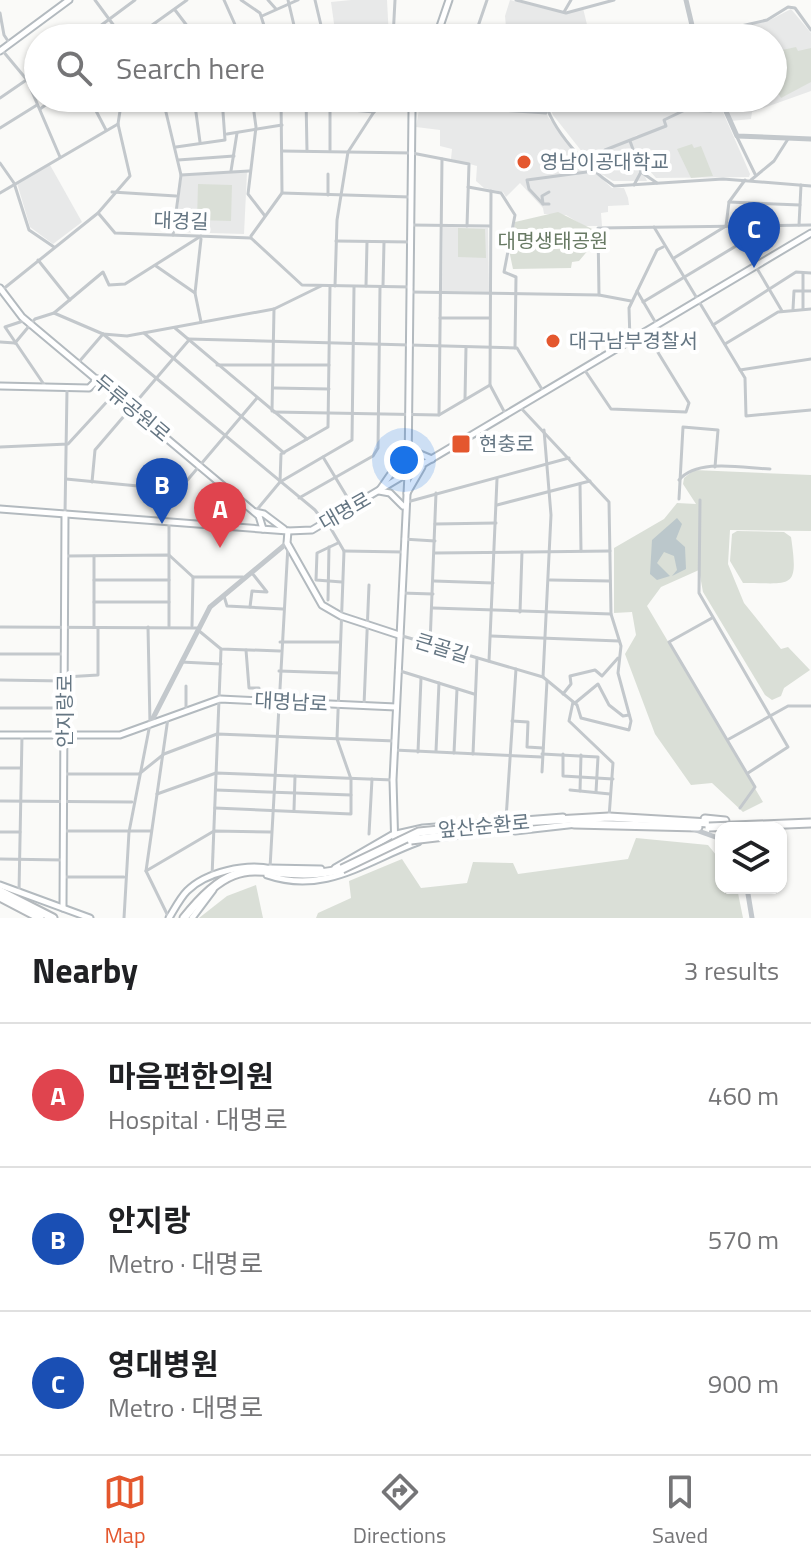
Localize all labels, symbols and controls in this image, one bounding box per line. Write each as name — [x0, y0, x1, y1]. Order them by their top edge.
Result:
search box — [24, 24, 787, 112]
text: Search here — [116, 45, 265, 91]
icon: search — [52, 46, 96, 90]
place label: 영남이공대학교 — [540, 146, 669, 177]
marker: 영남이공대학교 — [515, 153, 533, 171]
pin: C — [728, 202, 780, 268]
street label: 대경길 — [153, 204, 209, 237]
park label: 대명생태공원 — [498, 225, 608, 256]
place label: 대구남부경찰서 — [569, 325, 698, 356]
marker: 대구남부경찰서 — [544, 332, 562, 350]
street label: 두류공원로 — [87, 366, 178, 449]
place label: 현충로 — [479, 428, 534, 459]
marker: 현충로 — [450, 433, 472, 455]
your location — [384, 440, 424, 480]
pin: B — [136, 458, 188, 524]
pin: A — [194, 482, 246, 548]
street label: 대명로 — [313, 483, 376, 538]
street label: 큰골길 — [411, 625, 473, 670]
street label: 안지랑로 — [49, 674, 80, 748]
street label: 대명남로 — [253, 684, 329, 719]
street label: 앞산순환로 — [437, 806, 531, 845]
map controls — [715, 822, 787, 894]
button: layers — [715, 822, 787, 894]
text: Nearby — [32, 944, 138, 996]
text: 3 results — [684, 951, 779, 990]
text: 마음편한의원 — [108, 1053, 274, 1099]
text: A — [50, 1076, 66, 1115]
text: 460 m — [708, 1076, 779, 1115]
text: Hospital · 대명로 — [108, 1100, 288, 1139]
text: 안지랑 — [108, 1197, 191, 1243]
text: B — [50, 1220, 66, 1259]
text: 570 m — [708, 1220, 779, 1259]
text: Metro · 대명로 — [108, 1244, 263, 1283]
text: 영대병원 — [108, 1341, 218, 1387]
text: C — [51, 1364, 65, 1403]
text: 900 m — [708, 1364, 779, 1403]
text: Metro · 대명로 — [108, 1388, 263, 1427]
tab: Map — [103, 1470, 147, 1552]
tab: Directions — [353, 1470, 446, 1552]
tab: Saved — [652, 1470, 708, 1552]

